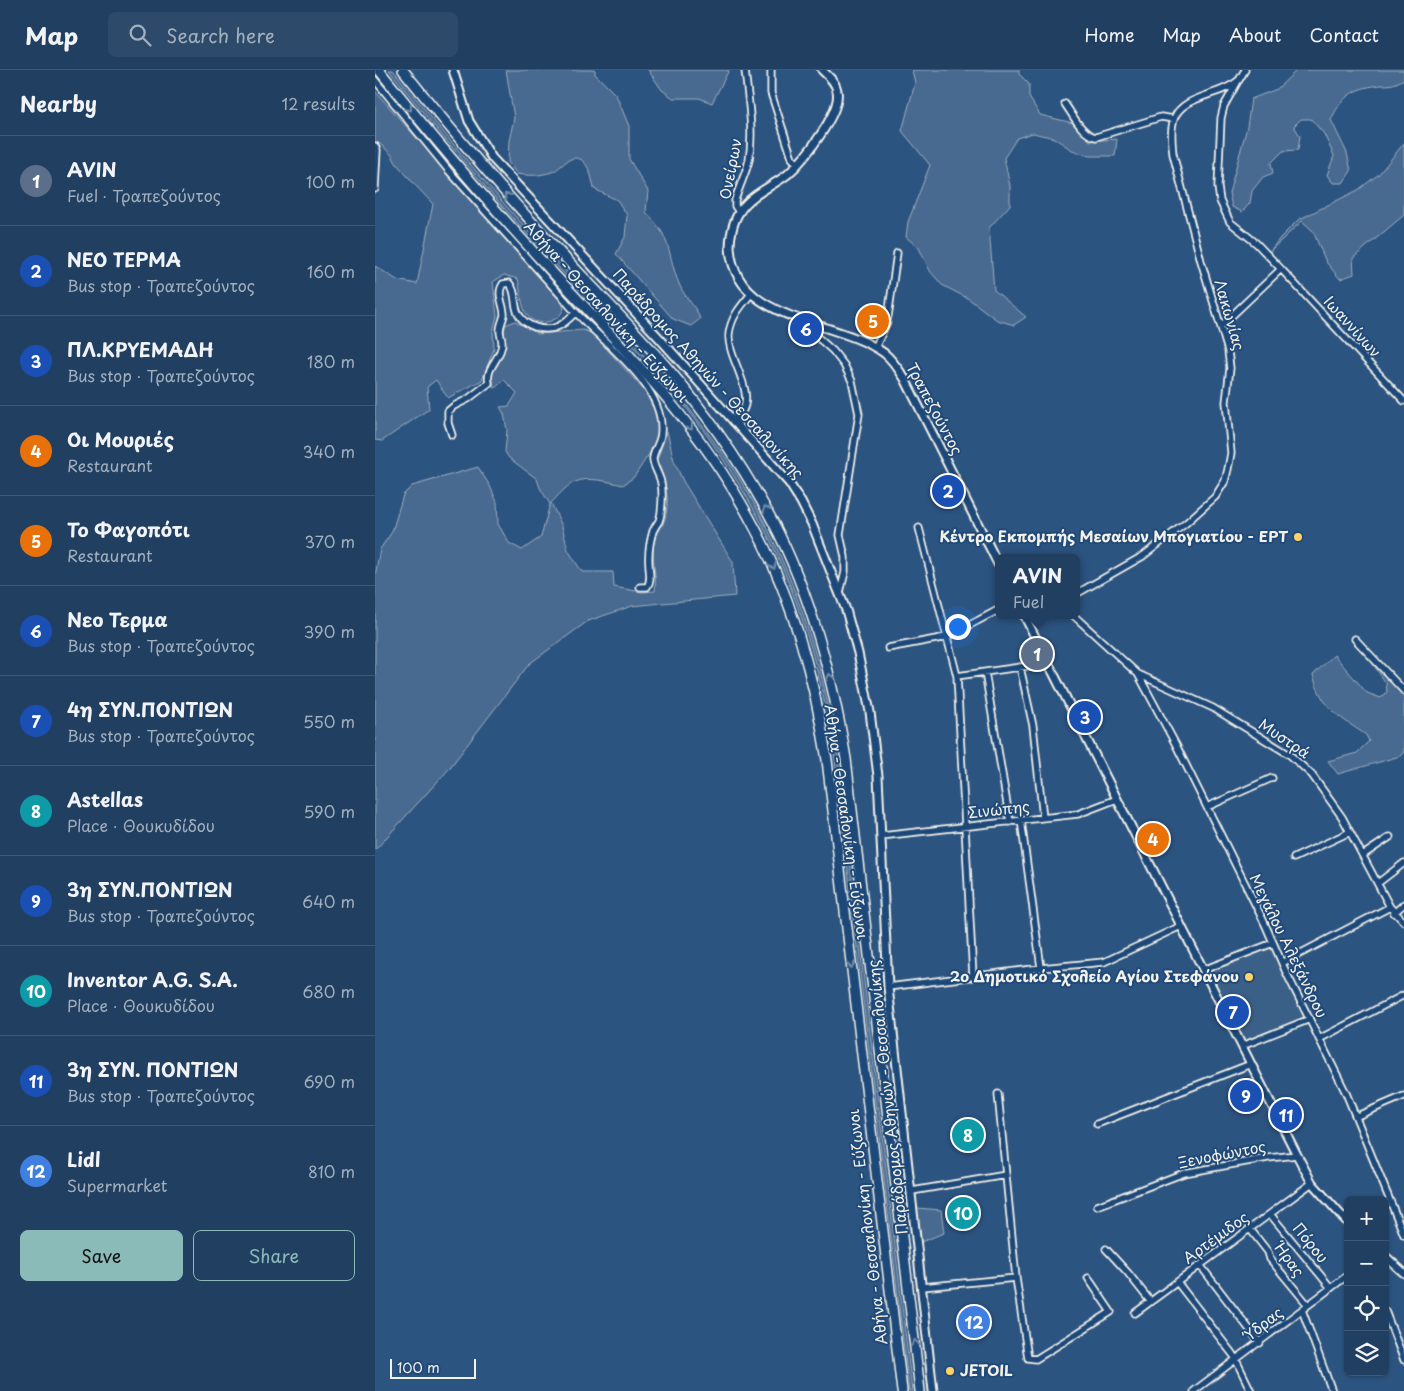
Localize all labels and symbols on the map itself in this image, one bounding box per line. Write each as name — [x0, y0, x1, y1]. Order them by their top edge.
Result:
one-way arrow — [404, 102, 412, 111]
street label: Ονείρων — [712, 136, 747, 201]
one-way arrow — [504, 192, 513, 201]
street label: Αθήνα - Θεσσαλονίκη - Εύζωνοι — [519, 215, 695, 407]
street label: Παράδρομος Αθηνών - Θεσσαλονίκης — [608, 263, 810, 483]
street label: Λακωνίας — [1209, 276, 1252, 353]
street label: Ιωαννίνων — [1319, 290, 1387, 362]
pin: 5 — [857, 302, 889, 340]
pin: 6 — [790, 310, 822, 348]
street label: Τραπεζούντος — [901, 358, 970, 459]
one-way arrow — [684, 421, 693, 431]
pin: 2 — [932, 472, 964, 510]
one-way arrow — [762, 505, 772, 514]
place label: Κέντρο Εκπομπής Μεσαίων Μπογιατίου - ΕΡΤ — [939, 524, 1288, 547]
marker: Κέντρο Εκπομπής Μεσαίων Μπογιατίου - ΕΡΤ — [1292, 531, 1304, 543]
one-way arrow — [766, 561, 777, 570]
your location — [945, 614, 971, 640]
pin: 1 — [1021, 635, 1053, 673]
one-way arrow — [825, 672, 836, 681]
pin: 3 — [1069, 698, 1101, 736]
street label: Αθήνα - Θεσσαλονίκη - Εύζωνοι — [820, 703, 875, 941]
street label: Μυστρά — [1255, 712, 1315, 763]
street label: Σινώπης — [967, 794, 1031, 823]
pin: 4 — [1137, 820, 1169, 858]
street label: Μεγάλου Αλεξάνδρου — [1244, 869, 1334, 1021]
street label: Παράδρομος Αθηνών - Θεσσαλονίκης — [861, 959, 912, 1236]
one-way arrow — [845, 962, 856, 970]
place label: 2ο Δημοτικό Σχολείο Αγίου Στεφάνου — [950, 964, 1239, 987]
marker: 2ο Δημοτικό Σχολείο Αγίου Στεφάνου — [1243, 971, 1255, 983]
pin: 7 — [1217, 993, 1249, 1031]
pin: 9 — [1230, 1077, 1262, 1115]
pin: 11 — [1270, 1096, 1302, 1134]
street label: Αθήνα - Θεσσαλονίκη - Εύζωνοι — [841, 1108, 892, 1346]
pin: 8 — [952, 1116, 984, 1154]
street label: Ξενοφώντος — [1176, 1134, 1268, 1173]
pin: 10 — [947, 1194, 979, 1232]
street label: Αρτέμιδος — [1178, 1205, 1253, 1269]
street label: Πόρου — [1288, 1217, 1335, 1267]
street label: Ήρας — [1269, 1235, 1311, 1281]
street label: Ύδρας — [1237, 1300, 1287, 1347]
pin: 12 — [958, 1303, 990, 1341]
one-way arrow — [910, 1338, 921, 1346]
scale bar — [390, 1356, 476, 1379]
place label: JETOIL — [960, 1358, 1013, 1381]
marker: JETOIL — [944, 1365, 956, 1377]

